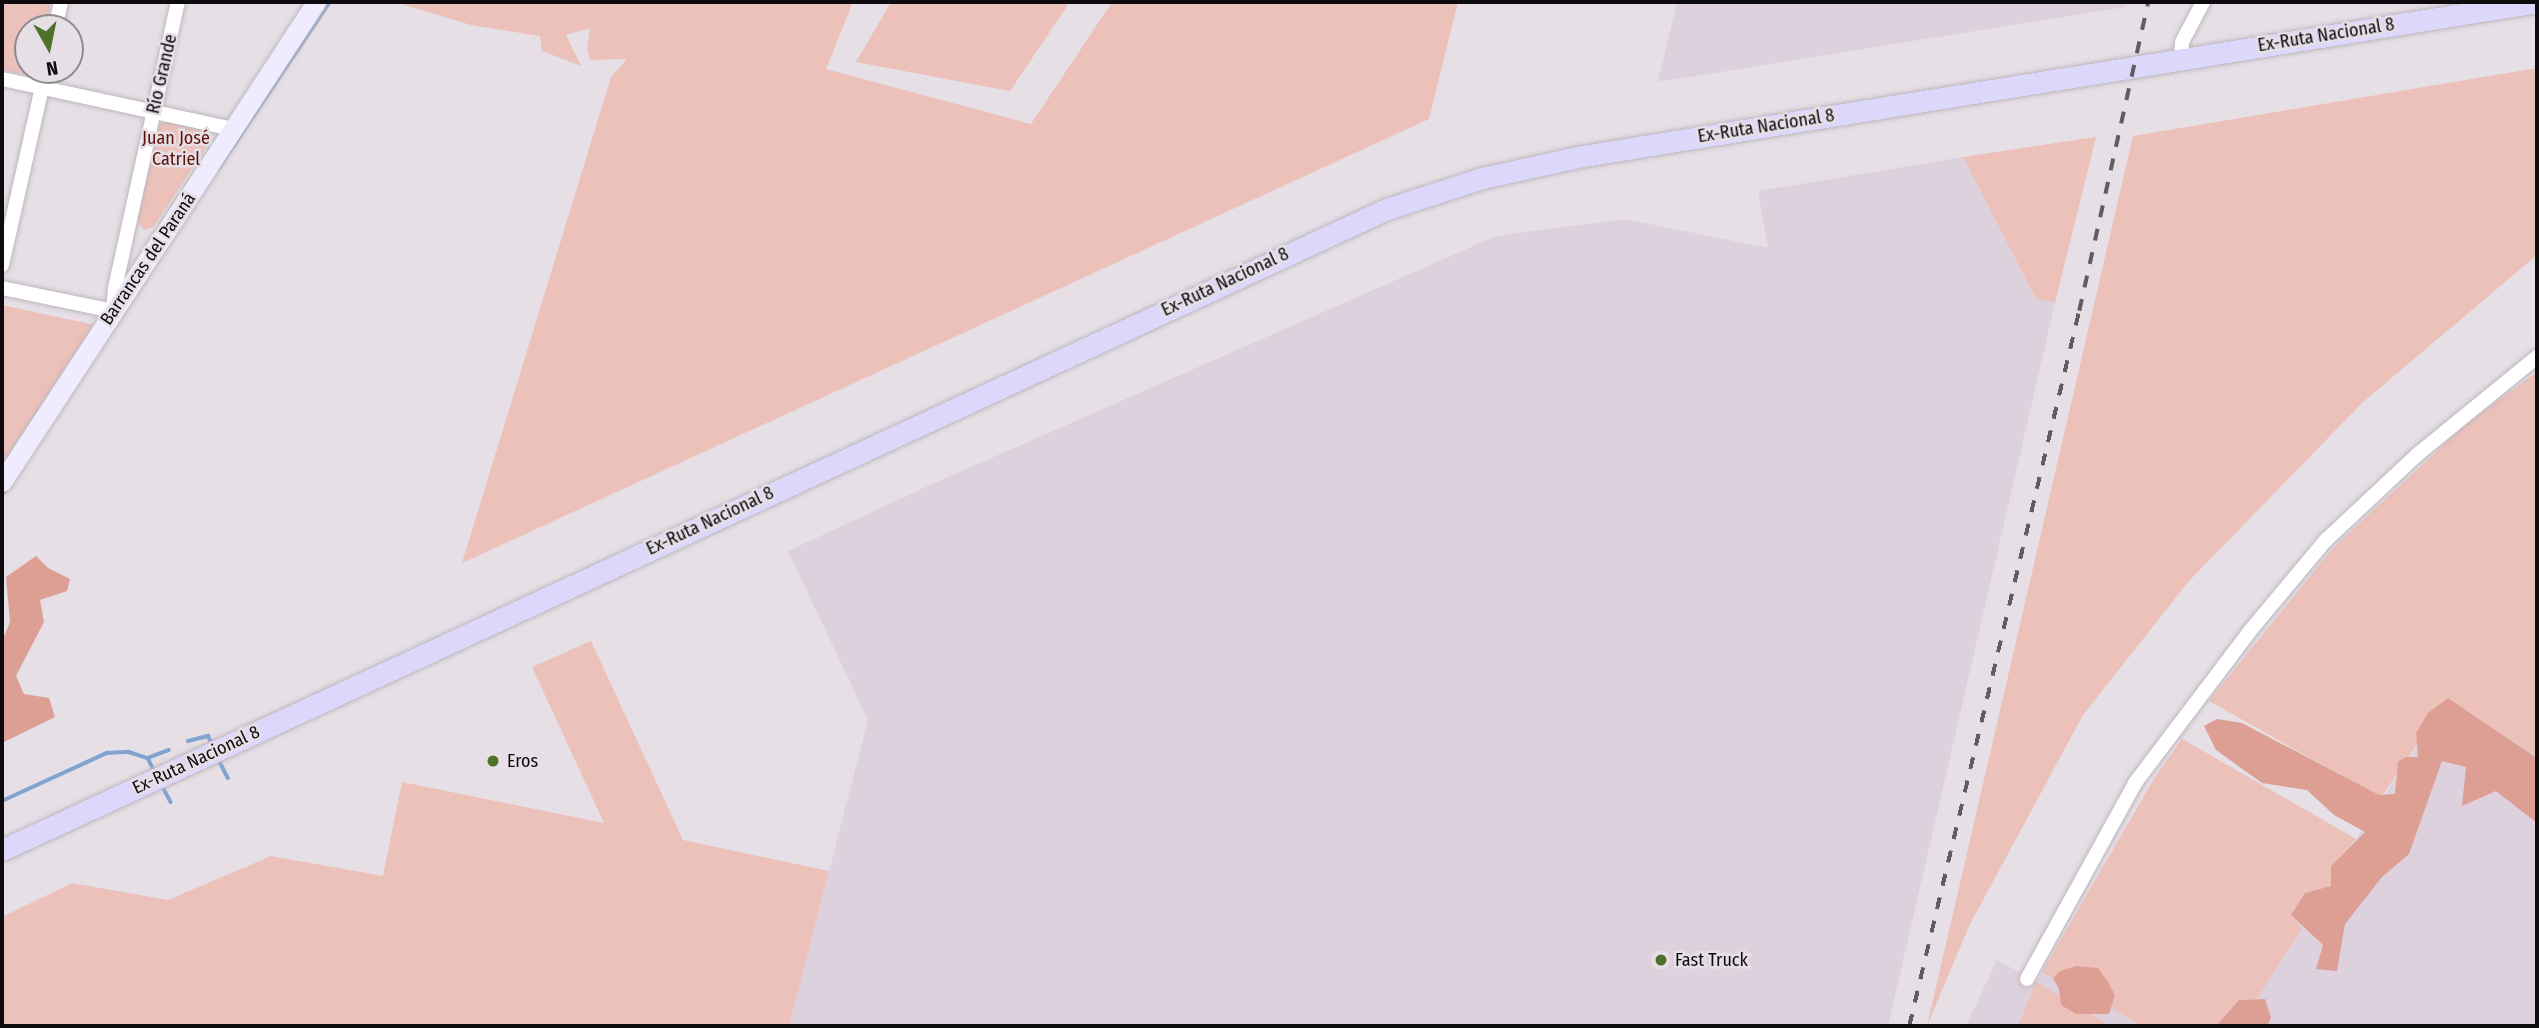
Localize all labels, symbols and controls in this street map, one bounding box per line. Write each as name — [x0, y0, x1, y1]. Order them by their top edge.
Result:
north arrow — [14, 14, 84, 84]
street label: Ex-Ruta Nacional 8 — [2256, 14, 2396, 56]
street label: Río Grande — [142, 32, 182, 116]
text: N — [45, 56, 59, 81]
street label: Ex-Ruta Nacional 8 — [1696, 105, 1836, 147]
park label: Juan José Catriel — [142, 128, 210, 170]
street label: Barrancas del Paraná — [96, 189, 200, 329]
street label: Ex-Ruta Nacional 8 — [1158, 243, 1292, 321]
street label: Ex-Ruta Nacional 8 — [643, 482, 777, 560]
street label: Ex-Ruta Nacional 8 — [129, 721, 263, 799]
place label: Eros — [507, 750, 538, 772]
marker: Eros — [485, 753, 501, 769]
place label: Fast Truck — [1675, 949, 1748, 971]
marker: Fast Truck — [1653, 952, 1669, 968]

